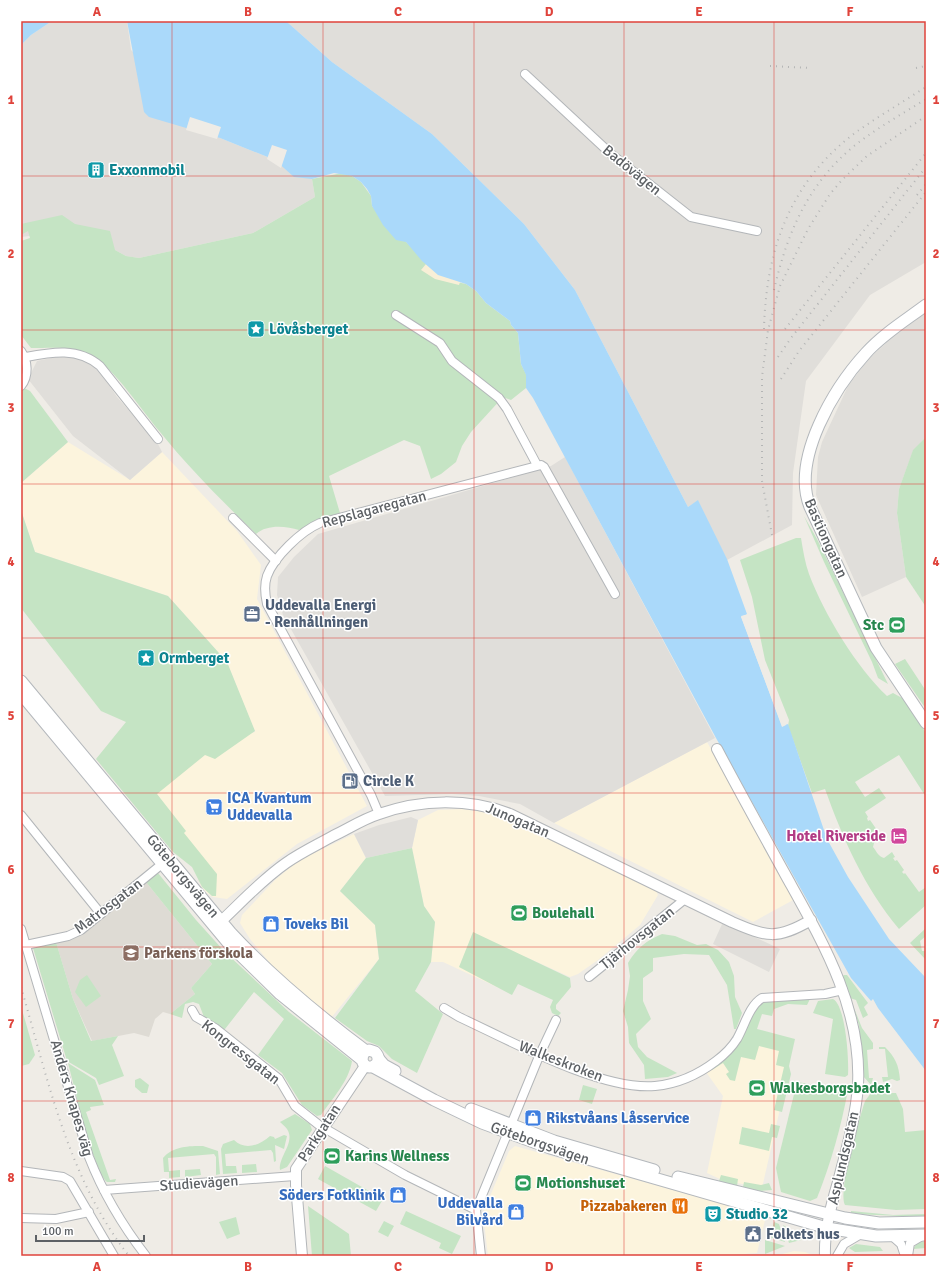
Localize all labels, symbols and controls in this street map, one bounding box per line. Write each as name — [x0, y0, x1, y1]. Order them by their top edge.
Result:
text: A — [93, 4, 102, 20]
text: B — [244, 4, 252, 20]
text: C — [394, 4, 402, 20]
text: D — [545, 4, 554, 20]
text: E — [695, 4, 703, 20]
text: F — [847, 4, 854, 20]
text: 1 — [7, 92, 15, 108]
text: 1 — [932, 92, 940, 108]
street label: Badövägen — [599, 141, 665, 199]
building icon: Exxonmobil — [86, 160, 106, 180]
place label: Exxonmobil — [109, 161, 185, 179]
text: 2 — [7, 246, 15, 262]
text: 2 — [932, 246, 940, 262]
place icon: Lövåsberget — [246, 319, 266, 339]
place label: Lövåsberget — [269, 320, 349, 338]
text: 3 — [7, 400, 15, 416]
text: 3 — [932, 400, 940, 416]
street label: Repslagaregatan — [320, 486, 428, 532]
street label: Bastiongatan — [800, 495, 852, 581]
text: 4 — [7, 554, 15, 570]
text: 4 — [932, 554, 940, 570]
place label: Uddevalla Energi - Renhållningen — [265, 596, 376, 631]
office icon: Uddevalla Energi - Renhållningen — [242, 604, 262, 624]
sports icon: Stc — [887, 615, 907, 635]
place label: Stc — [863, 616, 884, 634]
place icon: Ormberget — [136, 648, 156, 668]
place label: Ormberget — [159, 649, 230, 667]
text: 5 — [7, 708, 15, 724]
text: 5 — [932, 708, 940, 724]
fuel station icon: Circle K — [340, 771, 360, 791]
place label: Circle K — [363, 772, 415, 790]
place label: ICA Kvantum Uddevalla — [227, 789, 312, 824]
supermarket icon: ICA Kvantum Uddevalla — [204, 797, 224, 817]
street label: Junogatan — [483, 799, 553, 841]
hotel icon: Hotel Riverside — [889, 826, 909, 846]
place label: Hotel Riverside — [786, 827, 886, 845]
street label: Göteborgsvägen — [143, 831, 223, 921]
text: 6 — [7, 862, 15, 878]
text: 6 — [932, 862, 940, 878]
street label: Matrosgatan — [70, 874, 146, 938]
sports icon: Boulehall — [509, 903, 529, 923]
street label: Tjärhovsgatan — [596, 903, 678, 973]
place label: Boulehall — [532, 904, 595, 922]
shop icon: Toveks Bil — [261, 914, 281, 934]
place label: Toveks Bil — [284, 915, 349, 933]
school or university icon: Parkens förskola — [121, 943, 141, 963]
place label: Parkens förskola — [144, 944, 253, 962]
text: 7 — [7, 1016, 15, 1032]
street label: Kongressgatan — [198, 1016, 284, 1088]
text: 7 — [932, 1016, 940, 1032]
street label: Walkeskroken — [516, 1037, 606, 1085]
street label: Anders Knapes väg — [47, 1038, 97, 1158]
sports icon: Walkesborgsbadet — [747, 1078, 767, 1098]
place label: Walkesborgsbadet — [770, 1079, 891, 1097]
street label: Parkgatan — [294, 1101, 344, 1165]
shop icon: Rikstvåans Låsservice — [523, 1108, 543, 1128]
place label: Rikstvåans Låsservice — [546, 1109, 689, 1127]
street label: Asplundsgatan — [824, 1110, 862, 1206]
street label: Göteborgsvägen — [488, 1118, 592, 1168]
sports icon: Karins Wellness — [322, 1146, 342, 1166]
place label: Karins Wellness — [345, 1147, 450, 1165]
text: 8 — [7, 1170, 15, 1186]
text: 8 — [932, 1170, 940, 1186]
street label: Studievägen — [159, 1171, 239, 1195]
sports icon: Motionshuset — [513, 1173, 533, 1193]
place label: Motionshuset — [536, 1174, 626, 1192]
shop icon: Söders Fotklinik — [388, 1185, 408, 1205]
place label: Söders Fotklinik — [279, 1186, 385, 1204]
place label: Uddevalla Bilvård — [438, 1194, 503, 1229]
restaurant icon: Pizzabakeren — [670, 1196, 690, 1216]
place label: Pizzabakeren — [580, 1197, 667, 1215]
shop icon: Uddevalla Bilvård — [506, 1202, 526, 1222]
theatre icon: Studio 32 — [703, 1204, 723, 1224]
place label: Studio 32 — [726, 1205, 788, 1223]
scale bar — [36, 1217, 144, 1243]
text: 100 m — [42, 1224, 74, 1239]
public building icon: Folkets hus — [743, 1224, 763, 1244]
place label: Folkets hus — [766, 1225, 840, 1243]
text: A — [93, 1259, 102, 1275]
text: B — [244, 1259, 252, 1275]
text: C — [394, 1259, 402, 1275]
text: D — [545, 1259, 554, 1275]
text: E — [695, 1259, 703, 1275]
text: F — [847, 1259, 854, 1275]

